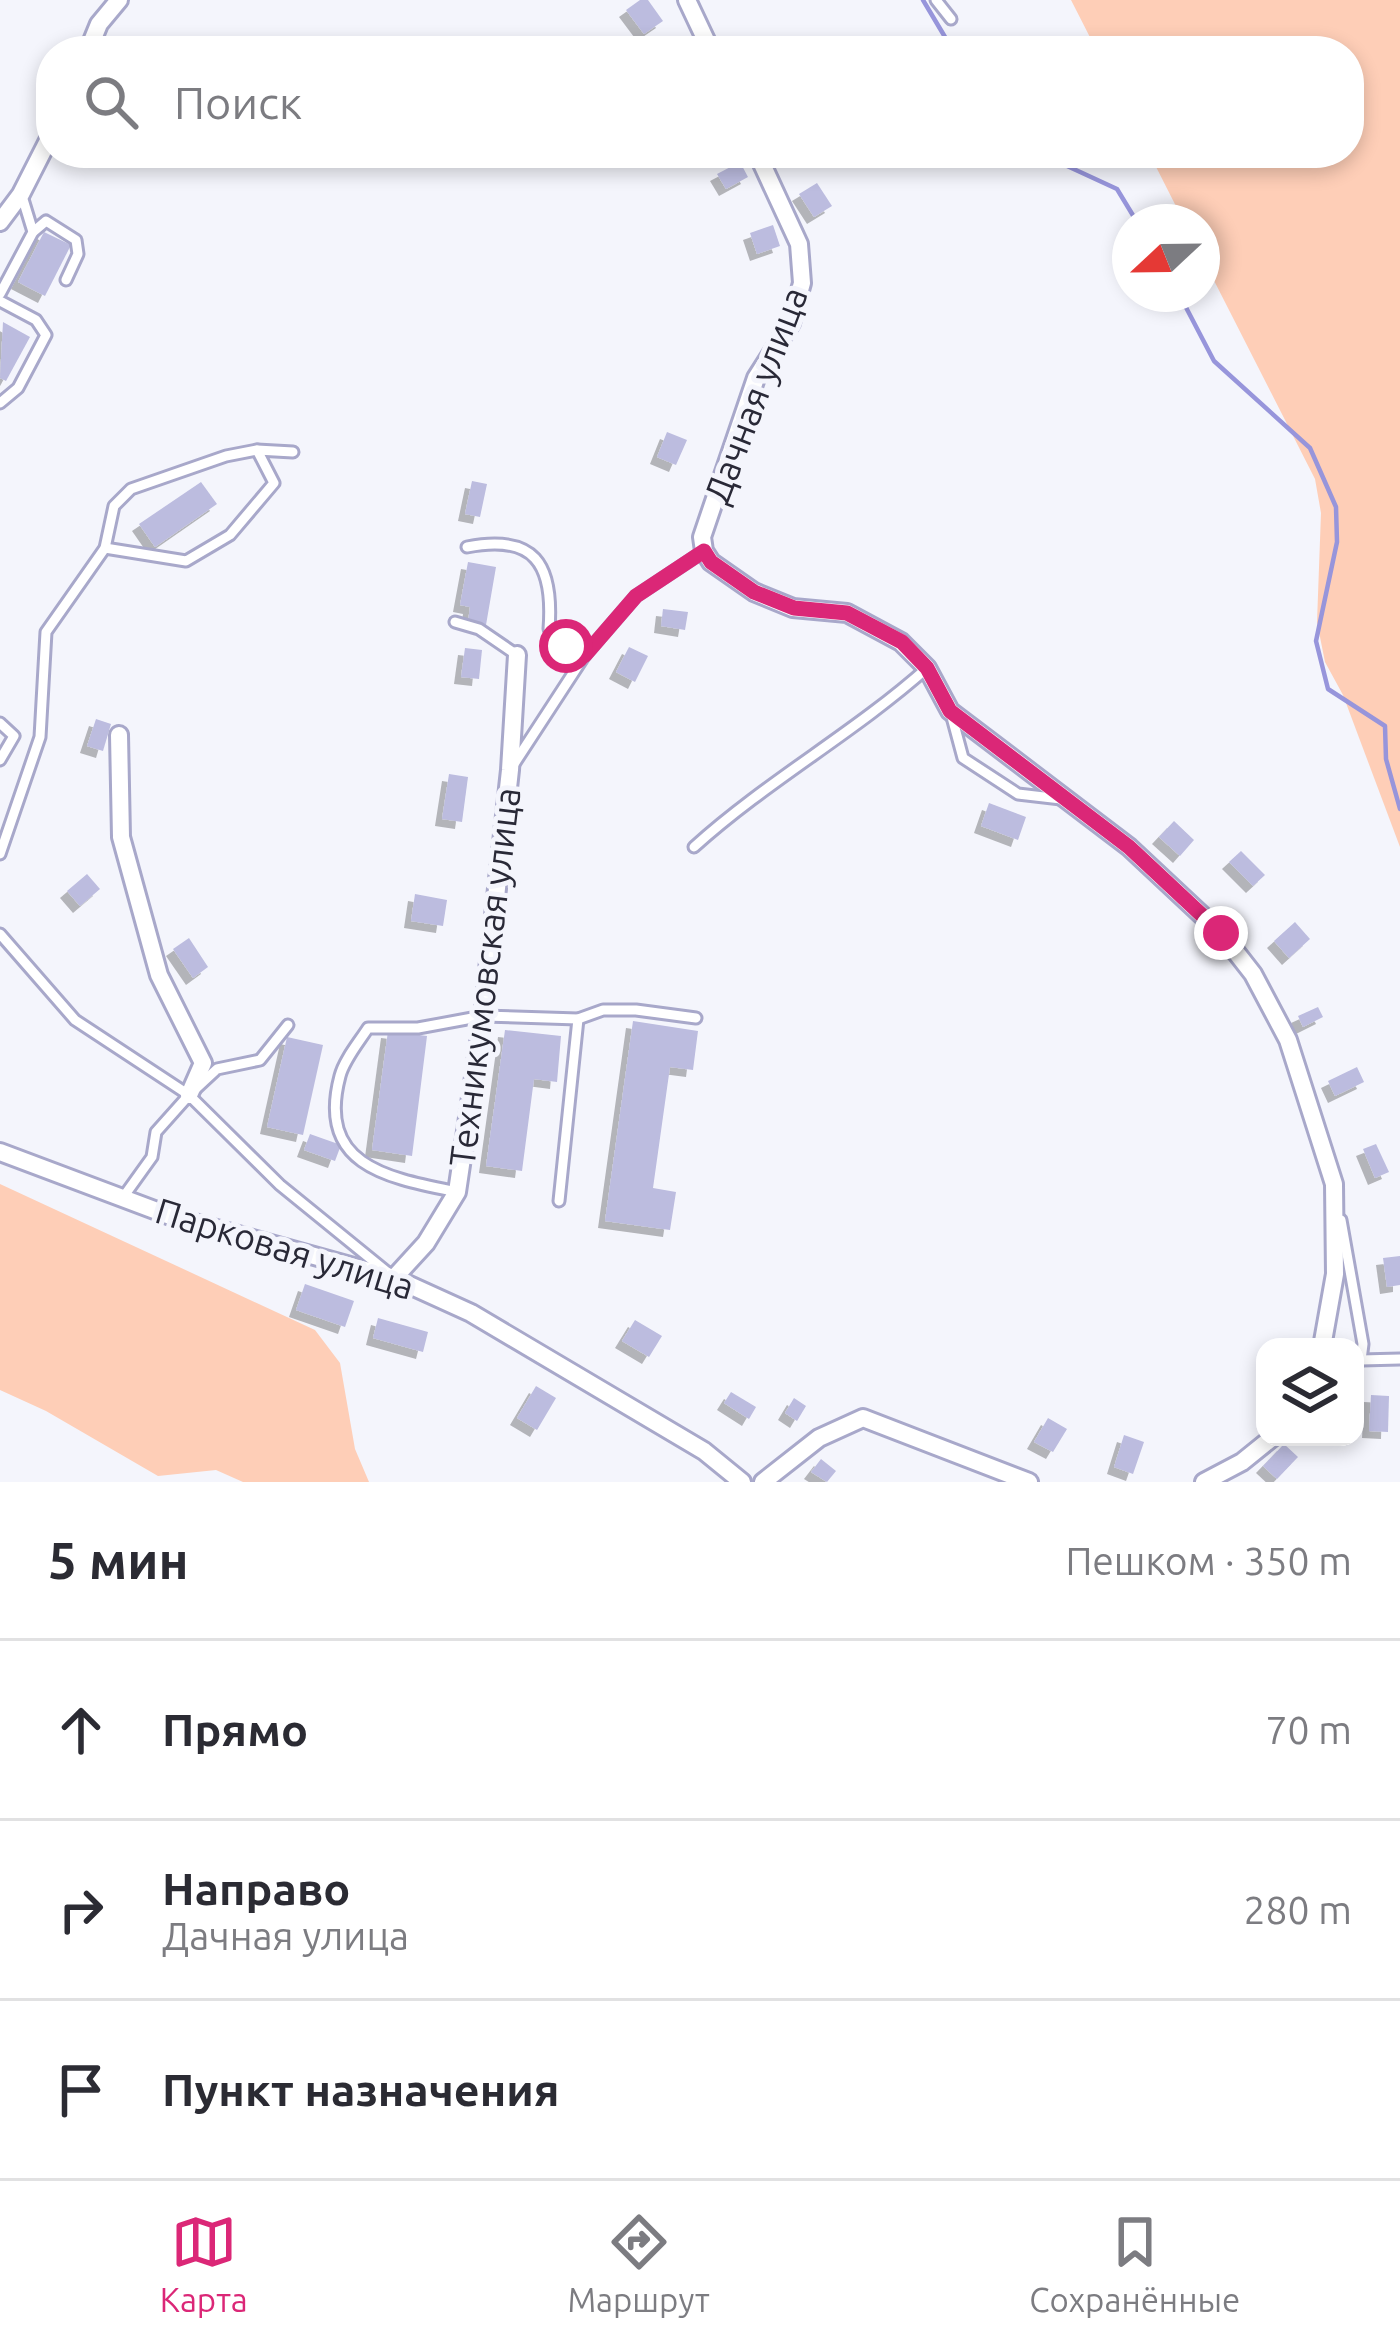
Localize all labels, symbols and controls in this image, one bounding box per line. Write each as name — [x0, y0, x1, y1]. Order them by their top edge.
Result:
search box — [36, 36, 1364, 168]
icon: search — [78, 69, 144, 135]
text: Поиск — [174, 77, 302, 128]
north arrow — [1112, 204, 1220, 312]
street label: Дачная улица — [695, 281, 815, 509]
route start — [539, 619, 593, 673]
street label: Техникумовская улица — [440, 785, 528, 1169]
route end — [1194, 906, 1248, 960]
street label: Парковая улица — [151, 1189, 419, 1307]
map controls — [1256, 1338, 1364, 1446]
button: layers — [1256, 1338, 1364, 1446]
text: 5 мин — [48, 1531, 189, 1589]
text: Пешком · 350 m — [1065, 1539, 1352, 1582]
icon: ahead — [48, 1697, 114, 1763]
text: Прямо — [162, 1704, 308, 1755]
text: 70 m — [1265, 1708, 1352, 1751]
text: Направо — [162, 1863, 350, 1914]
icon: right — [48, 1877, 114, 1943]
text: 280 m — [1243, 1888, 1352, 1931]
text: Дачная улица — [162, 1914, 409, 1957]
icon: arrive — [48, 2057, 114, 2123]
text: Пункт назначения — [162, 2064, 560, 2115]
tab: Карта — [160, 2209, 248, 2318]
tab: Маршрут — [567, 2209, 710, 2318]
tab: Сохранённые — [1029, 2209, 1240, 2318]

